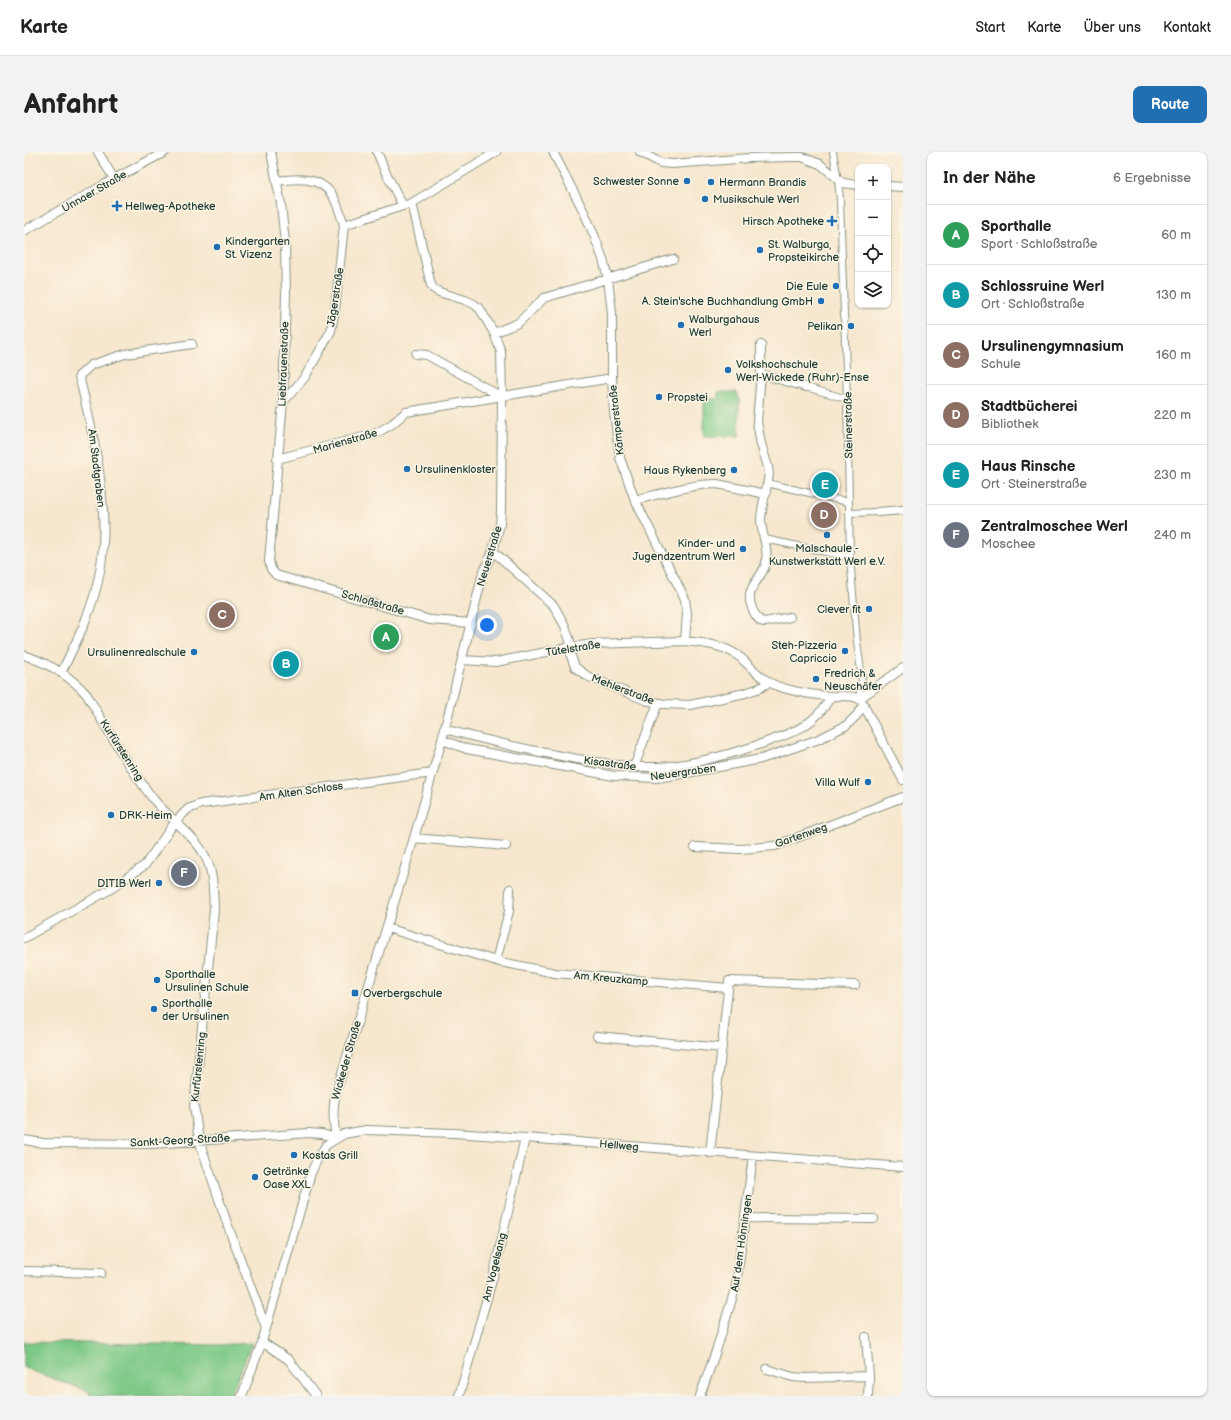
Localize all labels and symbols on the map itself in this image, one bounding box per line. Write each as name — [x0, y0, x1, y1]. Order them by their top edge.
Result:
street label: Unnaer Straße — [60, 167, 129, 215]
place label: Schwester Sonne — [593, 175, 679, 188]
marker: Schwester Sonne — [682, 176, 692, 186]
place label: Hermann Brandis — [719, 176, 807, 189]
marker: Hermann Brandis — [706, 177, 716, 187]
place label: Musikschule Werl — [713, 193, 799, 206]
marker: Musikschule Werl — [700, 194, 710, 204]
place label: Hellweg-Apotheke — [125, 200, 216, 213]
marker: Hellweg-Apotheke — [112, 201, 122, 211]
place label: Hirsch Apotheke — [742, 215, 824, 228]
marker: Hirsch Apotheke — [827, 216, 837, 226]
place label: Kindergarten St. Vizenz — [225, 235, 290, 261]
place label: St. Walburga, Propsteikirche — [768, 238, 840, 264]
marker: Kindergarten St. Vizenz — [212, 242, 222, 252]
marker: St. Walburga, Propsteikirche — [755, 245, 765, 255]
street label: Jägerstraße — [324, 266, 347, 328]
place label: Die Eule — [786, 280, 828, 293]
marker: Die Eule — [831, 281, 841, 291]
place label: A. Stein'sche Buchhandlung GmbH — [642, 295, 813, 308]
marker: A. Stein'sche Buchhandlung GmbH — [816, 296, 826, 306]
place label: Walburgahaus Werl — [689, 313, 760, 339]
marker: Walburgahaus Werl — [676, 320, 686, 330]
place label: Pelikan — [807, 320, 843, 333]
street label: Liebfrauenstraße — [276, 321, 292, 407]
marker: Pelikan — [846, 321, 856, 331]
place label: Volkshochschule Werl-Wickede (Ruhr)-Ense — [736, 358, 869, 384]
marker: Volkshochschule Werl-Wickede (Ruhr)-Ense — [723, 365, 733, 375]
street label: Kämperstraße — [606, 384, 627, 456]
place label: Propstei — [667, 391, 708, 404]
street label: Steinerstraße — [841, 391, 856, 459]
marker: Propstei — [654, 392, 664, 402]
street label: Marienstraße — [311, 426, 379, 457]
street label: Am Stadtgraben — [85, 428, 108, 508]
place label: Ursulinenkloster — [415, 463, 497, 476]
marker: Ursulinenkloster — [402, 464, 412, 474]
place label: Haus Rykenberg — [643, 464, 726, 477]
marker: Haus Rykenberg — [729, 465, 739, 475]
pin: E — [812, 470, 838, 500]
pin: D — [811, 500, 837, 530]
street label: Neuerstraße — [474, 524, 505, 588]
marker: Malschaule - Kunstwerkstatt Werl e.V. — [822, 530, 832, 540]
place label: Kinder- und Jugendzentrum Werl — [632, 537, 735, 563]
place label: Malschaule - Kunstwerkstatt Werl e.V. — [769, 542, 885, 568]
marker: Kinder- und Jugendzentrum Werl — [738, 544, 748, 554]
street label: Schloßstraße — [340, 587, 406, 618]
pin: C — [209, 600, 235, 630]
place label: Clever fit — [817, 603, 862, 616]
marker: Clever fit — [864, 604, 874, 614]
your location — [477, 615, 497, 635]
pin: A — [373, 622, 399, 652]
street label: Tütelstraße — [545, 638, 602, 659]
place label: Steh-Pizzeria Capriccio — [772, 639, 837, 665]
place label: Ursulinenrealschule — [87, 646, 186, 659]
marker: Steh-Pizzeria Capriccio — [840, 646, 850, 656]
marker: Ursulinenrealschule — [189, 647, 199, 657]
pin: B — [273, 649, 299, 679]
place label: Fredrich & Neuschäfer — [824, 667, 883, 693]
street label: Mehlerstraße — [589, 671, 657, 708]
marker: Fredrich & Neuschäfer — [811, 674, 821, 684]
street label: Kurfürstenring — [97, 717, 146, 783]
street label: Kisastraße — [583, 754, 637, 773]
street label: Neuergraben — [649, 761, 717, 784]
place label: Villa Wulf — [815, 776, 861, 789]
marker: Villa Wulf — [863, 777, 873, 787]
street label: Am Alten Schloss — [258, 779, 344, 804]
place label: DRK-Heim — [119, 809, 172, 822]
marker: DRK-Heim — [106, 810, 116, 820]
street label: Gartenweg — [773, 820, 829, 850]
pin: F — [171, 858, 197, 888]
place label: DITIB Werl — [97, 877, 151, 890]
marker: DITIB Werl — [154, 878, 164, 888]
place label: Sporthalle Ursulinen Schule — [165, 968, 249, 994]
street label: Am Kreuzkamp — [573, 969, 649, 988]
marker: Sporthalle Ursulinen Schule — [152, 975, 162, 985]
place label: Overbergschule — [363, 987, 443, 1000]
marker: Overbergschule — [350, 988, 360, 998]
place label: Sporthalle der Ursulinen — [162, 997, 229, 1023]
marker: Sporthalle der Ursulinen — [149, 1004, 159, 1014]
street label: Wickeder Straße — [329, 1019, 364, 1101]
street label: Kurfürstenring — [188, 1031, 209, 1103]
street label: Sankt-Georg-Straße — [130, 1131, 231, 1150]
street label: Hellweg — [599, 1137, 639, 1154]
place label: Kostas Grill — [302, 1149, 358, 1162]
marker: Kostas Grill — [289, 1150, 299, 1160]
place label: Getränke Oase XXL — [263, 1165, 311, 1191]
marker: Getränke Oase XXL — [250, 1172, 260, 1182]
street label: Auf dem Hönningen — [728, 1193, 755, 1293]
street label: Am Vogelsang — [480, 1231, 509, 1303]

